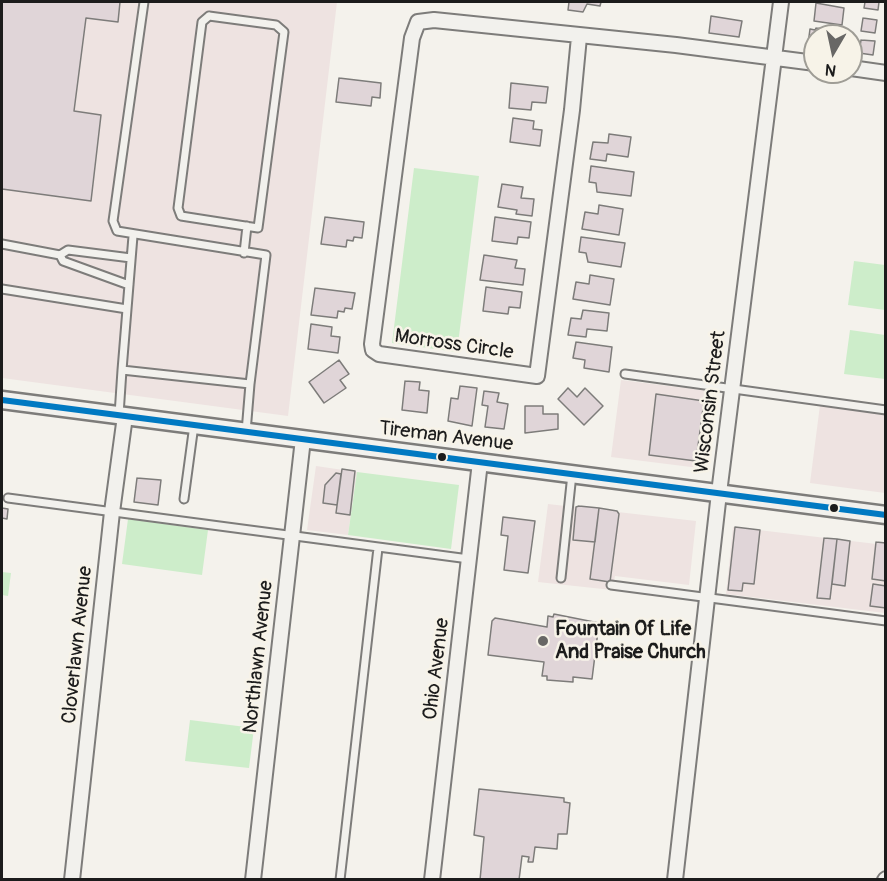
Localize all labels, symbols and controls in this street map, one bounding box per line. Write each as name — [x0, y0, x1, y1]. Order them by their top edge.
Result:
north arrow — [803, 24, 863, 84]
text: N — [824, 59, 837, 81]
street label: Morross Circle — [393, 325, 515, 365]
street label: Wisconsin Street — [690, 329, 732, 475]
street label: Tireman Avenue — [378, 417, 514, 457]
unlabelled marker — [436, 451, 448, 463]
unlabelled marker — [828, 502, 840, 514]
street label: Cloverlawn Avenue — [58, 565, 98, 725]
street label: Northlawn Avenue — [239, 579, 279, 735]
street label: Ohio Avenue — [419, 617, 455, 721]
place label: Fountain Of Life And Praise Church — [555, 618, 706, 665]
marker: Fountain Of Life And Praise Church — [536, 634, 550, 648]

